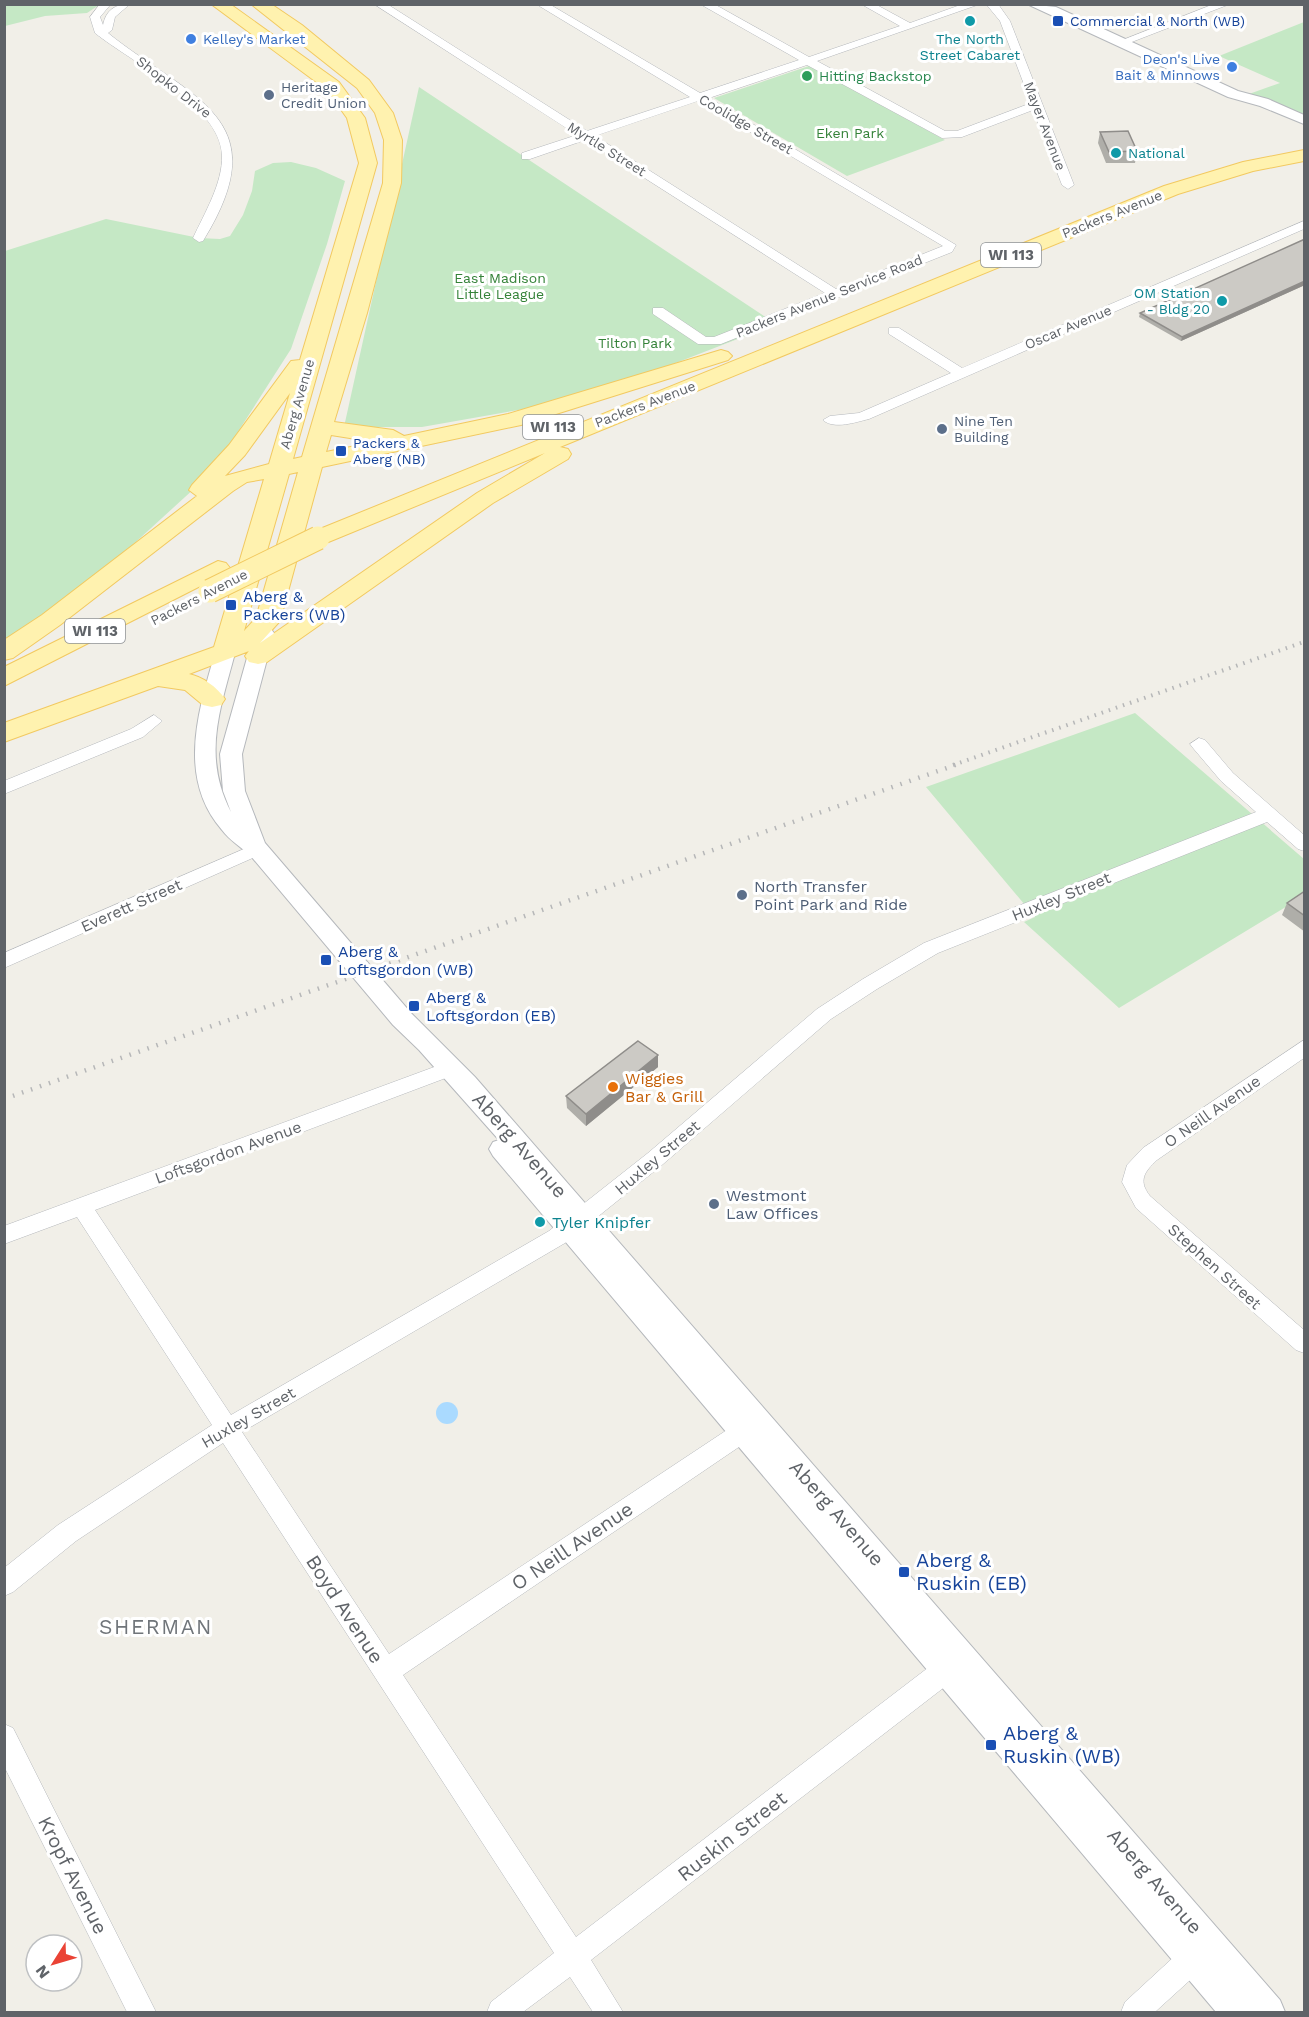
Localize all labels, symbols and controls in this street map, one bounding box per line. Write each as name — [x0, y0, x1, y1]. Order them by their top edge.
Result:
place label: Commercial & North (WB) — [1070, 13, 1245, 29]
marker: The North Street Cabaret — [963, 14, 977, 28]
marker: Commercial & North (WB) — [1051, 14, 1065, 28]
place label: Kelley's Market — [203, 31, 306, 47]
place label: The North Street Cabaret — [920, 31, 1020, 63]
marker: Kelley's Market — [184, 32, 198, 46]
place label: Deon's Live Bait & Minnows — [1115, 51, 1220, 83]
street label: Shopko Drive — [133, 53, 215, 121]
marker: Deon's Live Bait & Minnows — [1225, 60, 1239, 74]
place label: Hitting Backstop — [819, 68, 932, 84]
marker: Hitting Backstop — [800, 69, 814, 83]
place label: Heritage Credit Union — [281, 79, 367, 111]
street label: Mayer Avenue — [1021, 79, 1069, 173]
marker: Heritage Credit Union — [262, 88, 276, 102]
street label: Coolidge Street — [696, 91, 796, 157]
street label: Myrtle Street — [565, 118, 649, 180]
park label: Eken Park — [816, 125, 884, 141]
place label: National — [1128, 145, 1185, 161]
marker: National — [1109, 146, 1123, 160]
street label: Packers Avenue — [1060, 187, 1164, 241]
road number: WI 113 — [981, 243, 1041, 267]
street label: Packers Avenue Service Road — [733, 251, 925, 341]
park label: East Madison Little League — [454, 270, 546, 302]
place label: OM Station - Bldg 20 — [1134, 285, 1210, 317]
marker: OM Station - Bldg 20 — [1215, 294, 1229, 308]
street label: Oscar Avenue — [1022, 302, 1114, 352]
park label: Tilton Park — [598, 335, 672, 351]
street label: Aberg Avenue — [277, 357, 317, 451]
street label: Packers Avenue — [592, 377, 698, 431]
place label: Nine Ten Building — [954, 413, 1013, 445]
road number: WI 113 — [523, 415, 583, 439]
marker: Nine Ten Building — [935, 422, 949, 436]
place label: Packers & Aberg (NB) — [353, 435, 425, 467]
marker: Packers & Aberg (NB) — [334, 444, 348, 458]
street label: Packers Avenue — [148, 566, 250, 628]
place label: Aberg & Packers (WB) — [243, 587, 345, 624]
marker: Aberg & Packers (WB) — [224, 598, 238, 612]
road number: WI 113 — [65, 619, 125, 643]
street label: Huxley Street — [1009, 868, 1114, 925]
street label: Everett Street — [78, 875, 185, 936]
place label: North Transfer Point Park and Ride — [754, 877, 907, 914]
marker: North Transfer Point Park and Ride — [735, 888, 749, 902]
place label: Aberg & Loftsgordon (WB) — [338, 942, 473, 979]
marker: Aberg & Loftsgordon (WB) — [319, 953, 333, 967]
place label: Aberg & Loftsgordon (EB) — [426, 988, 556, 1025]
marker: Aberg & Loftsgordon (EB) — [407, 999, 421, 1013]
place label: Wiggies Bar & Grill — [625, 1069, 704, 1106]
street label: O Neill Avenue — [1160, 1071, 1264, 1152]
marker: Wiggies Bar & Grill — [606, 1080, 620, 1094]
street label: Aberg Avenue — [468, 1087, 572, 1203]
street label: Huxley Street — [611, 1116, 704, 1198]
street label: Loftsgordon Avenue — [152, 1117, 304, 1188]
place label: Westmont Law Offices — [726, 1186, 818, 1223]
marker: Westmont Law Offices — [707, 1197, 721, 1211]
place label: Tyler Knipfer — [552, 1213, 651, 1232]
marker: Tyler Knipfer — [533, 1215, 547, 1229]
street label: Stephen Street — [1164, 1220, 1265, 1313]
street label: Huxley Street — [198, 1383, 299, 1452]
street label: Aberg Avenue — [785, 1455, 889, 1571]
street label: O Neill Avenue — [507, 1496, 637, 1596]
place label: Aberg & Ruskin (EB) — [916, 1548, 1027, 1595]
street label: Boyd Avenue — [301, 1550, 389, 1668]
marker: Aberg & Ruskin (EB) — [897, 1565, 911, 1579]
district label: SHERMAN — [99, 1614, 213, 1639]
place label: Aberg & Ruskin (WB) — [1003, 1721, 1120, 1768]
marker: Aberg & Ruskin (WB) — [984, 1738, 998, 1752]
street label: Ruskin Street — [673, 1786, 792, 1886]
street label: Kropf Avenue — [33, 1812, 113, 1938]
street label: Aberg Avenue — [1103, 1823, 1207, 1939]
north arrow — [24, 1933, 84, 1993]
text: N — [31, 1961, 54, 1982]

